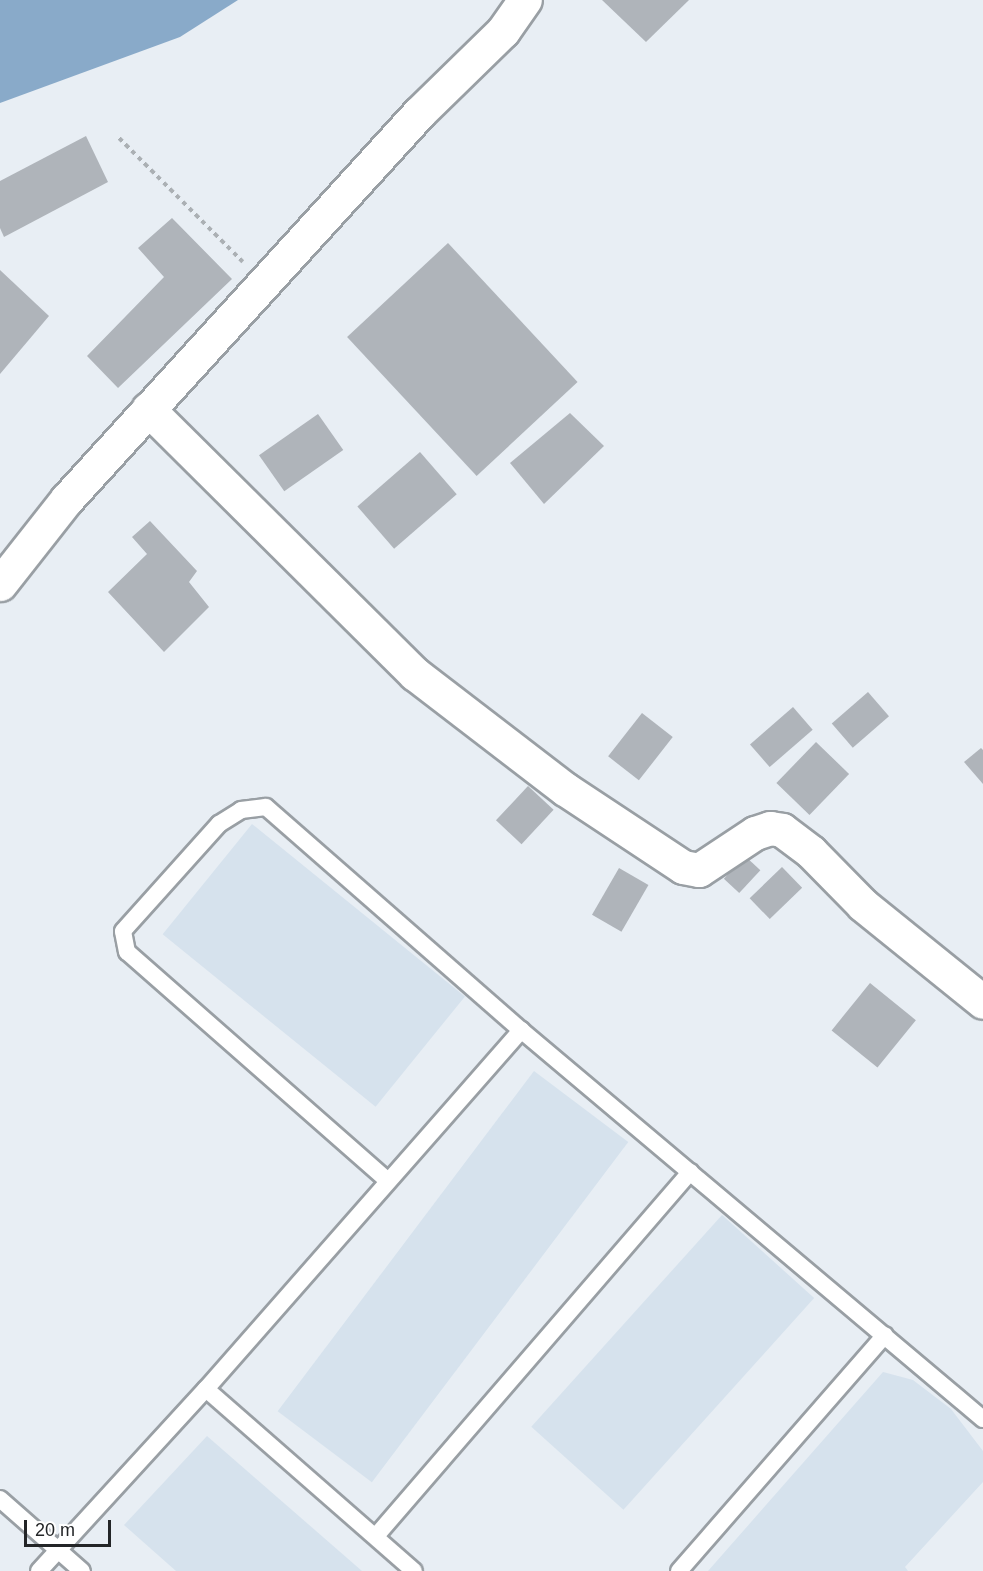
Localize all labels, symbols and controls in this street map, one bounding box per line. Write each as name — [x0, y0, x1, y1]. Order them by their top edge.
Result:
scale bar — [27, 1508, 114, 1546]
text: 20 m — [35, 1520, 75, 1540]

